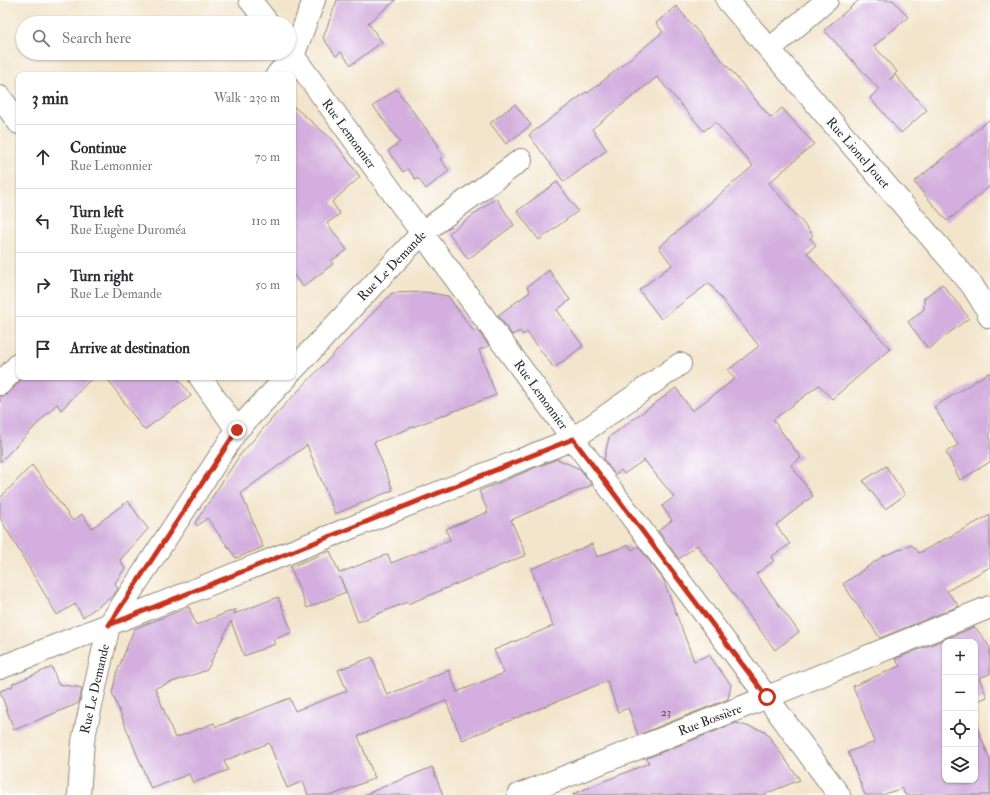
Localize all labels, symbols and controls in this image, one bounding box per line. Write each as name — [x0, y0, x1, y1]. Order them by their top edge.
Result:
search box — [16, 16, 296, 60]
icon: search — [30, 27, 52, 49]
text: Search here — [62, 29, 131, 48]
text: 3 min — [32, 88, 69, 109]
text: Walk · 230 m — [214, 90, 280, 106]
street label: Rue Lemonnier — [318, 96, 380, 172]
street label: Rue Lionel Jouet — [823, 114, 893, 192]
text: Continue — [70, 139, 126, 158]
icon: ahead — [32, 146, 54, 168]
text: 70 m — [255, 149, 280, 165]
text: Rue Lemonnier — [70, 158, 152, 174]
text: Turn left — [70, 203, 124, 222]
icon: left — [32, 210, 54, 232]
text: 110 m — [251, 213, 280, 229]
text: Rue Eugène Duroméa — [70, 222, 186, 238]
street label: Rue Le Demande — [354, 227, 430, 305]
text: Turn right — [70, 267, 133, 286]
icon: right — [32, 274, 54, 296]
text: 50 m — [255, 277, 280, 293]
text: Rue Le Demande — [70, 286, 162, 302]
icon: arrive — [32, 338, 54, 360]
text: Arrive at destination — [70, 339, 190, 358]
street label: Rue Lemonnier — [510, 357, 572, 433]
route end — [228, 421, 246, 439]
map controls — [942, 639, 978, 783]
button: + — [942, 639, 978, 675]
street label: Rue Le Demande — [77, 642, 113, 735]
button: − — [942, 675, 978, 711]
route start — [758, 688, 776, 706]
street label: Rue Bossière — [676, 700, 745, 739]
house number: 23 — [661, 706, 671, 719]
button: locate — [942, 711, 978, 747]
button: layers — [942, 747, 978, 783]

